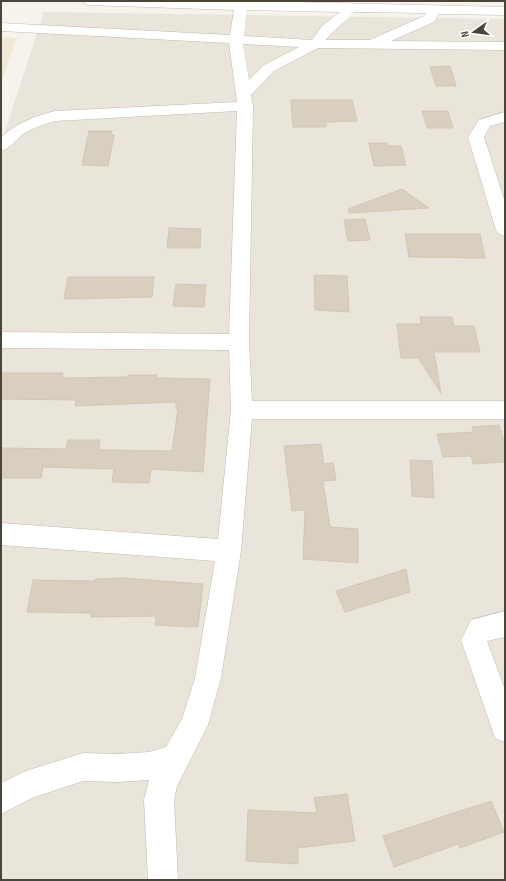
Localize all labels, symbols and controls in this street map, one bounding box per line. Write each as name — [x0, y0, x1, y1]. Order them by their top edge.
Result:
north arrow — [454, 12, 494, 52]
text: N — [458, 30, 472, 39]

